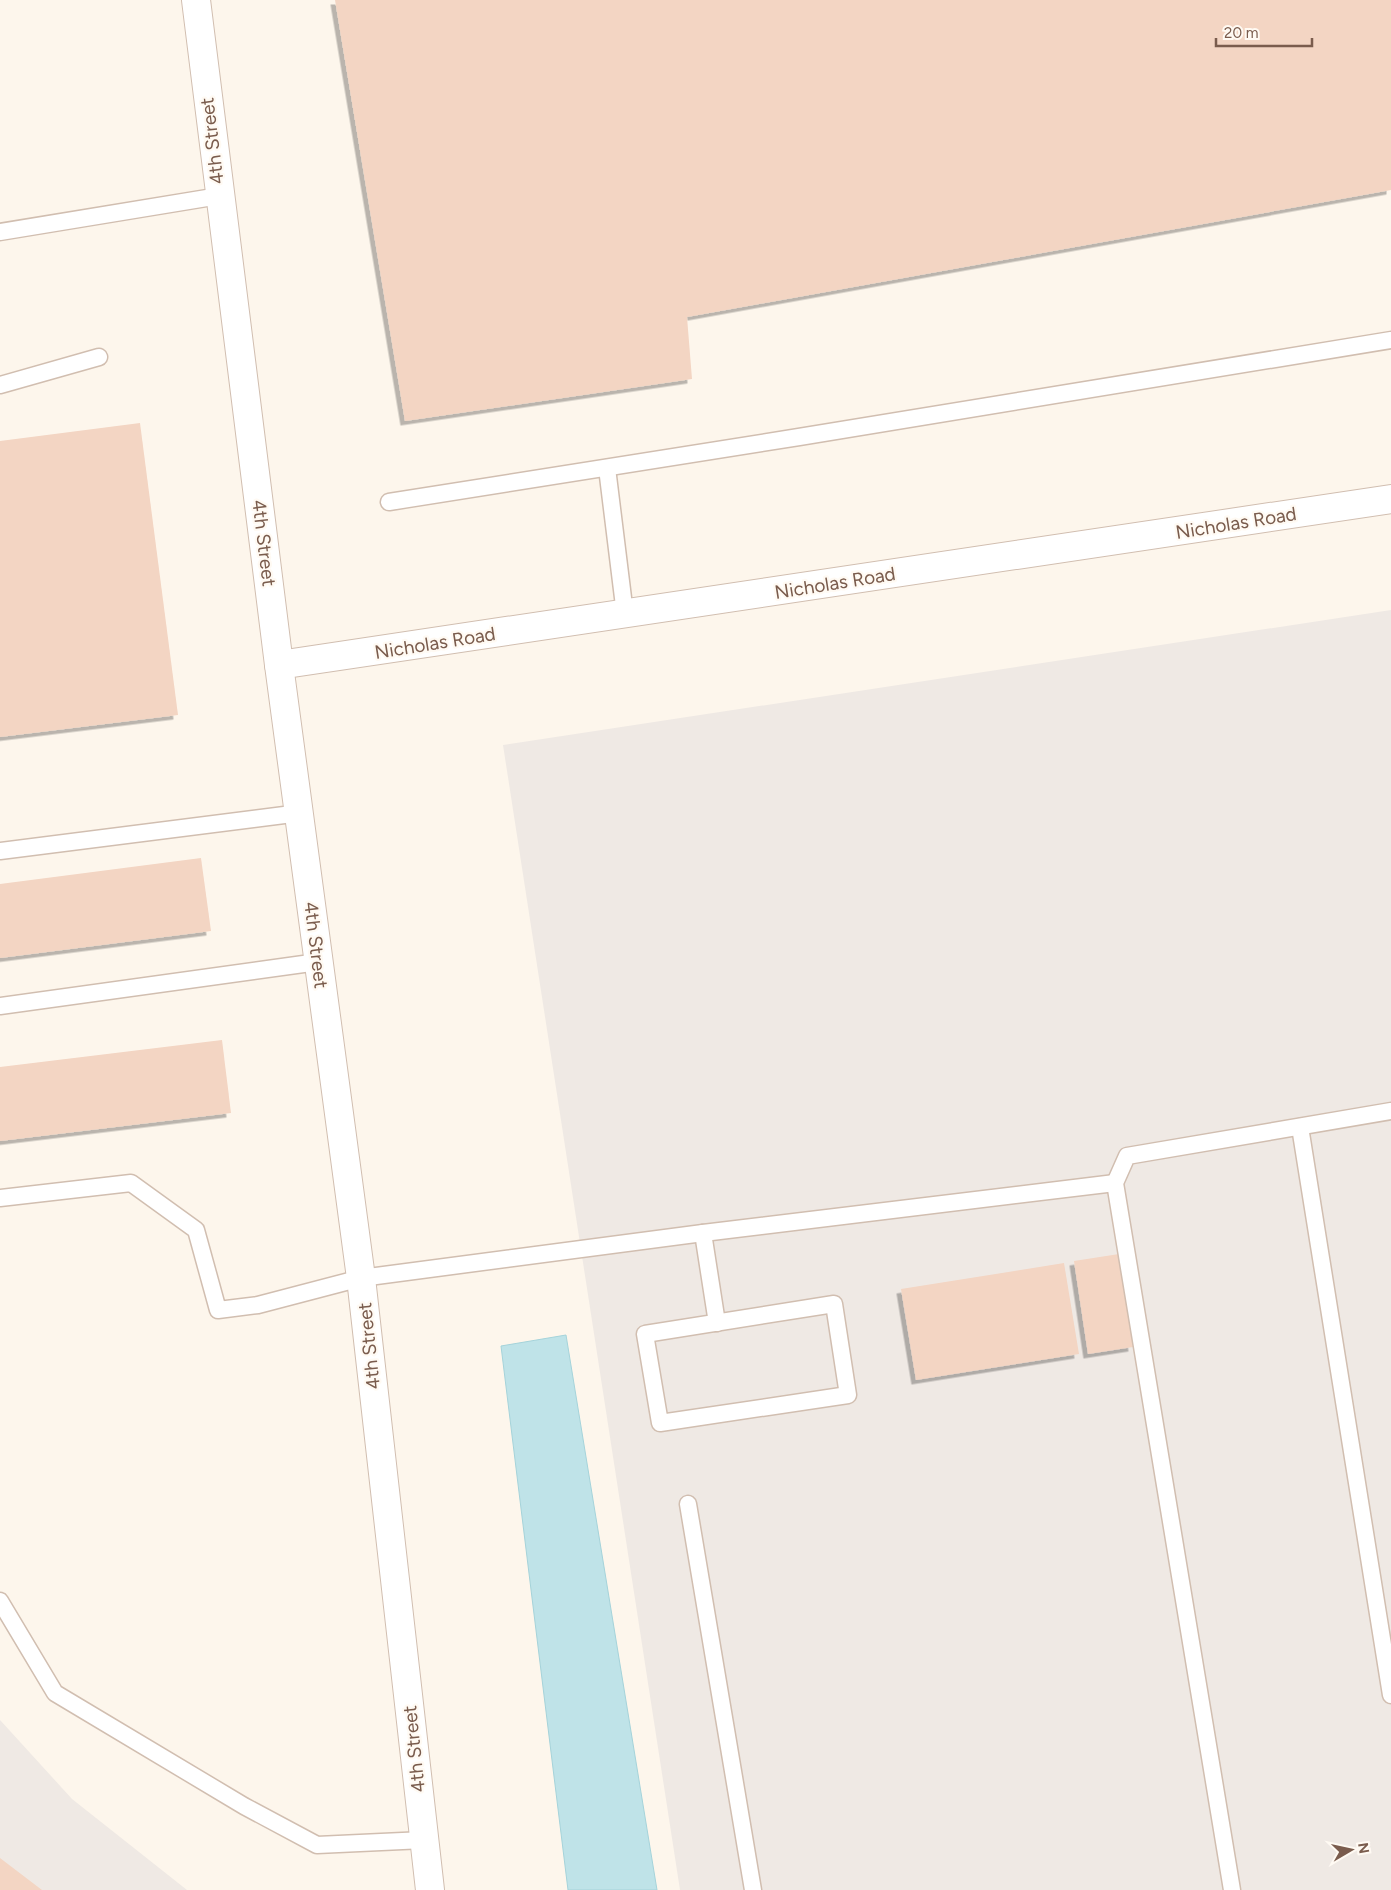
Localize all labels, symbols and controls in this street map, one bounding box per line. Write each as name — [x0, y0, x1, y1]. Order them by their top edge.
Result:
scale bar — [1216, 15, 1312, 47]
text: 20 m — [1224, 24, 1258, 42]
street label: 4th Street — [195, 96, 229, 186]
street label: 4th Street — [247, 498, 281, 588]
street label: Nicholas Road — [1174, 502, 1298, 544]
street label: Nicholas Road — [773, 562, 897, 604]
street label: Nicholas Road — [373, 622, 497, 664]
street label: 4th Street — [299, 900, 333, 990]
street label: 4th Street — [353, 1301, 385, 1391]
street label: 4th Street — [398, 1704, 430, 1794]
north arrow — [1326, 1825, 1376, 1875]
text: N — [1354, 1841, 1373, 1855]

